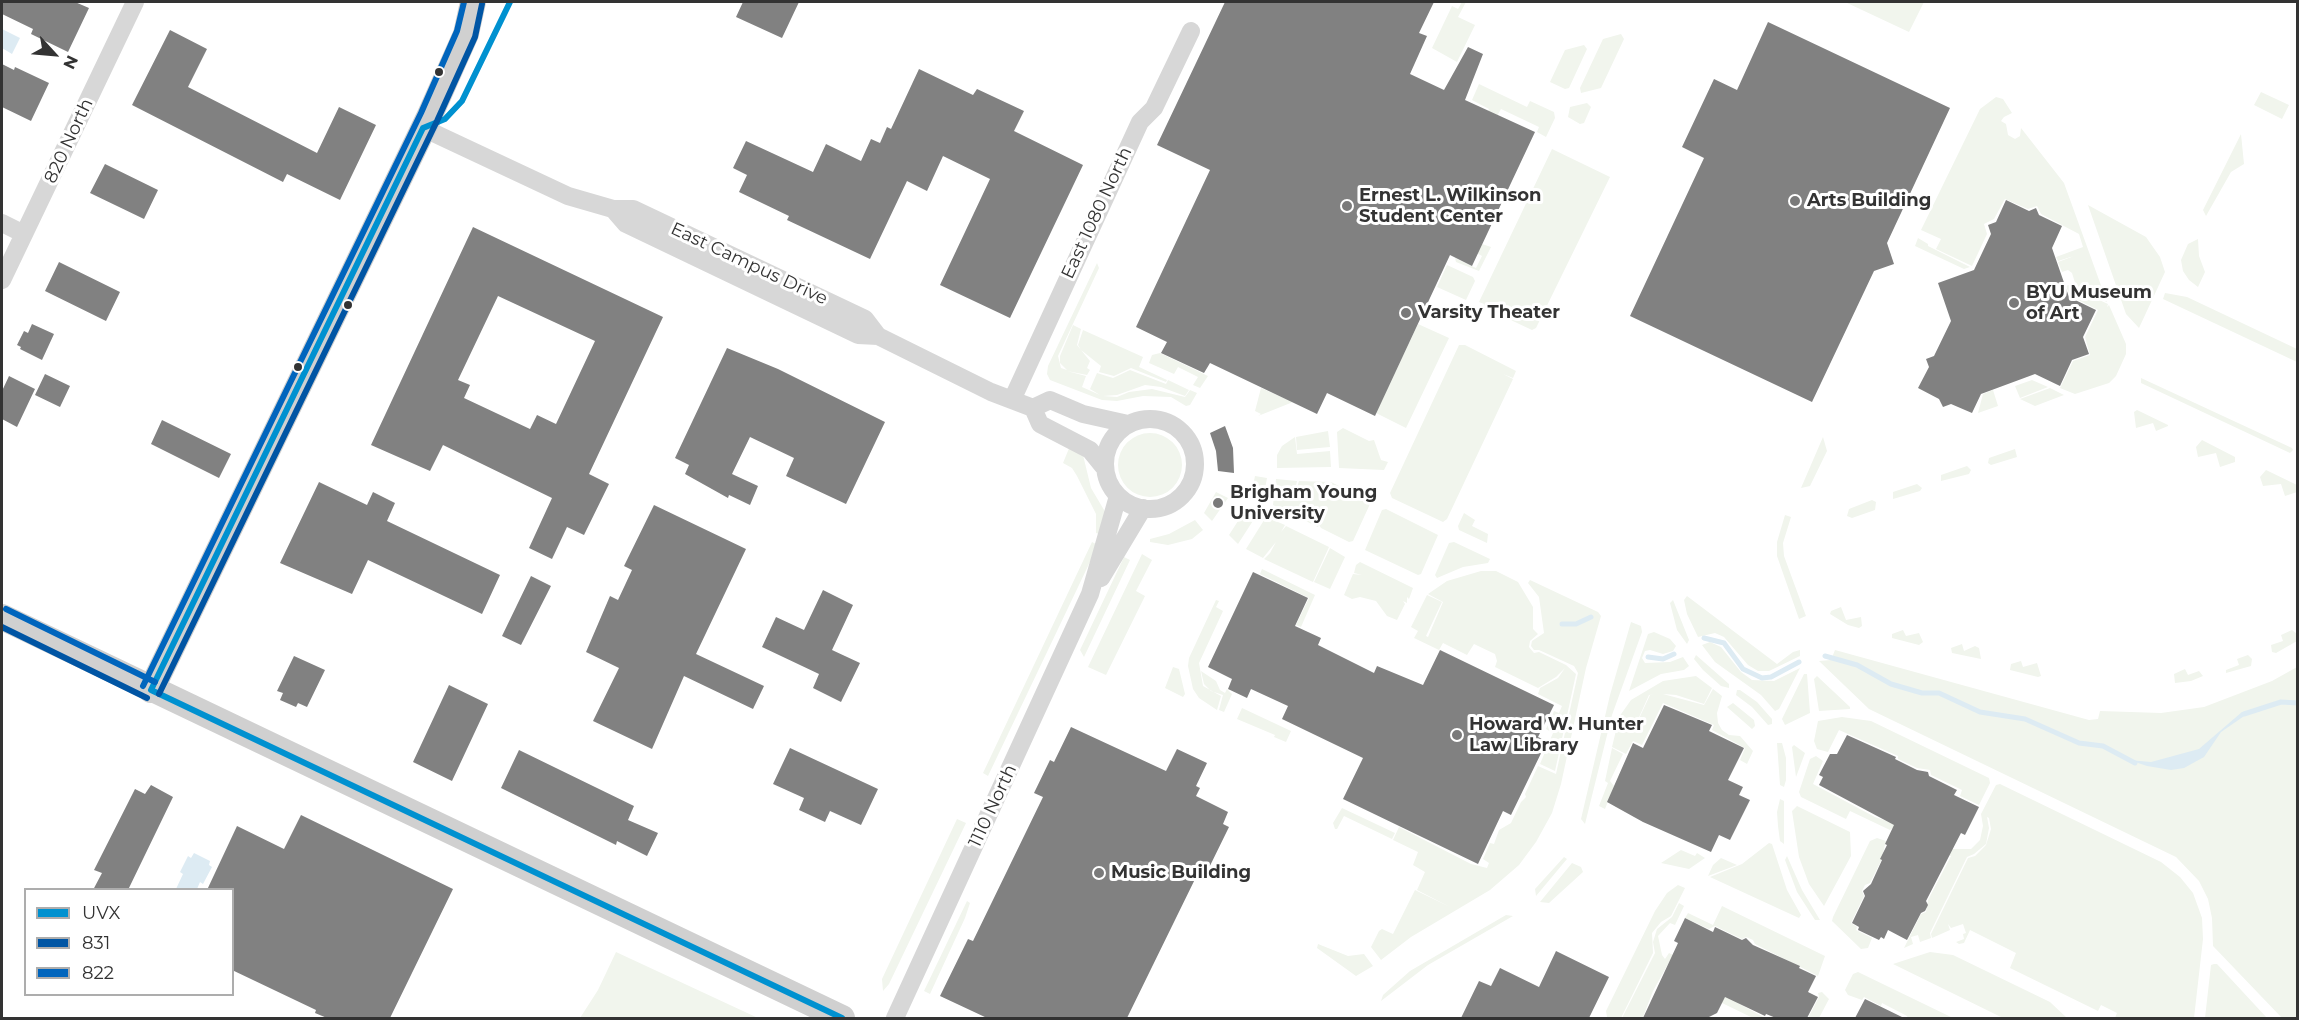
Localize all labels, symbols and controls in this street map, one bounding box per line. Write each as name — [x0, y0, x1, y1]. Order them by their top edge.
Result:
north arrow — [24, 24, 84, 84]
text: N — [59, 52, 82, 72]
unlabelled marker — [433, 66, 445, 78]
street label: 820 North — [40, 95, 98, 187]
street label: East 1080 North — [1057, 144, 1137, 282]
place label: Ernest L. Wilkinson Student Center — [1359, 185, 1541, 228]
place label: Arts Building — [1807, 190, 1931, 212]
marker: Arts Building — [1788, 194, 1802, 208]
marker: Ernest L. Wilkinson Student Center — [1340, 199, 1354, 213]
street label: East Campus Drive — [667, 218, 831, 310]
place label: BYU Museum of Art — [2026, 282, 2152, 324]
marker: BYU Museum of Art — [2007, 296, 2021, 310]
unlabelled marker — [342, 299, 354, 311]
place label: Varsity Theater — [1418, 302, 1560, 324]
marker: Varsity Theater — [1399, 306, 1413, 320]
unlabelled marker — [292, 361, 304, 373]
place label: Brigham Young University — [1230, 482, 1377, 524]
marker: Brigham Young University — [1211, 496, 1225, 510]
place label: Howard W. Hunter Law Library — [1469, 714, 1644, 756]
marker: Howard W. Hunter Law Library — [1450, 728, 1464, 742]
street label: 1110 North — [964, 761, 1022, 851]
place label: Music Building — [1111, 862, 1251, 884]
marker: Music Building — [1092, 866, 1106, 880]
legend — [24, 888, 234, 996]
text: UVX — [82, 902, 120, 924]
text: 831 — [82, 932, 110, 954]
text: 822 — [82, 962, 114, 984]

